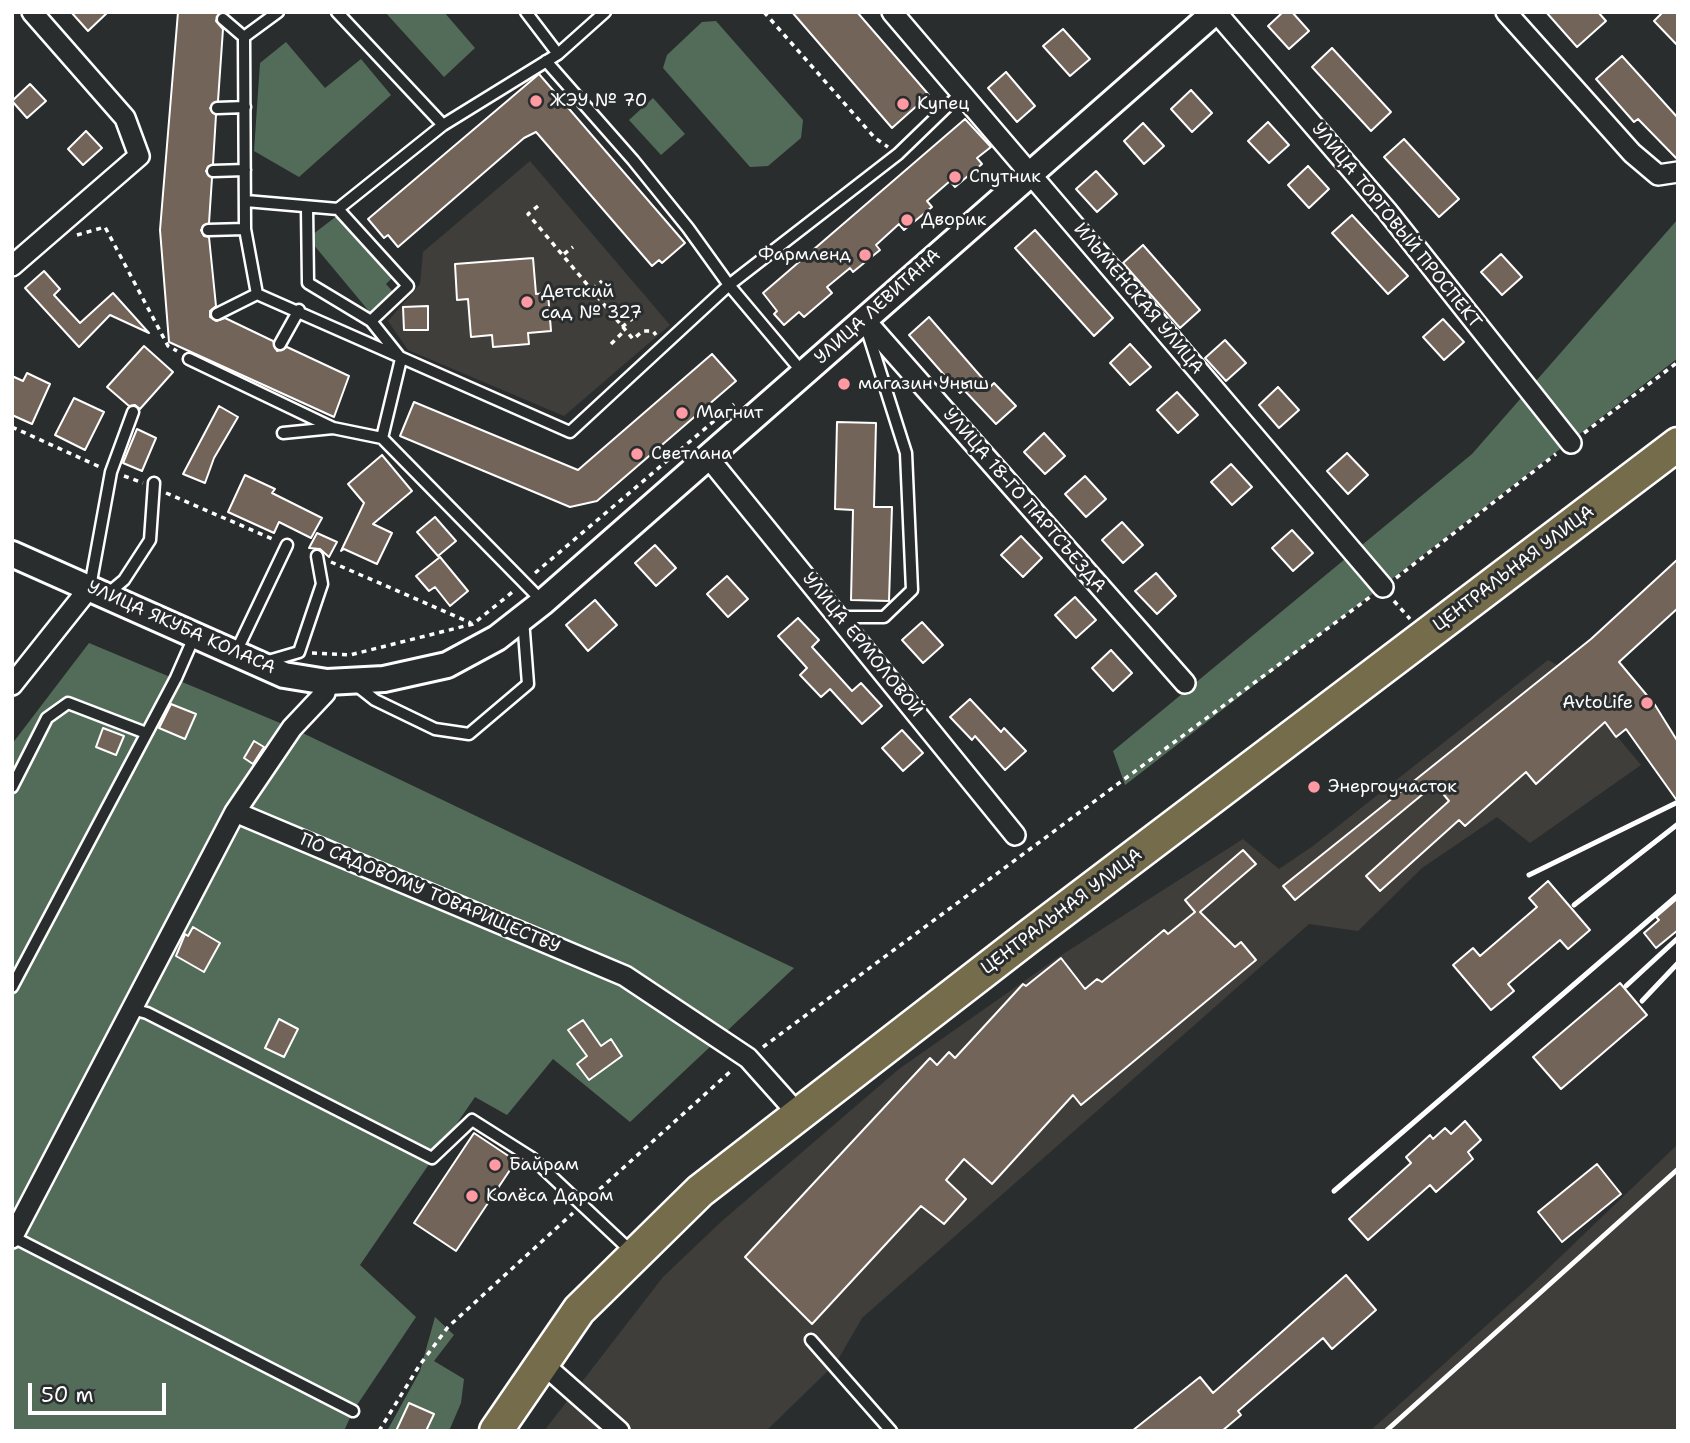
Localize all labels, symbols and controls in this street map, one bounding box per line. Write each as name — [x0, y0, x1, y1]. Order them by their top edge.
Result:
place label: ЖЭУ № 70 — [550, 90, 647, 112]
marker: ЖЭУ № 70 — [528, 93, 544, 109]
place label: Купец — [917, 93, 969, 115]
marker: Купец — [895, 96, 911, 112]
street label: УЛИЦА ТОРГОВЫЙ ПРОСПЕКТ — [1307, 119, 1485, 333]
place label: Спутник — [969, 166, 1041, 188]
marker: Спутник — [947, 169, 963, 185]
place label: Дворик — [921, 209, 986, 231]
marker: Дворик — [899, 212, 915, 228]
street label: ИЛЬМЕНСКАЯ УЛИЦА — [1069, 219, 1207, 379]
place label: Фармленд — [758, 244, 851, 266]
street label: УЛИЦА ЛЕВИТАНА — [811, 245, 945, 369]
marker: Фармленд — [857, 247, 873, 263]
place label: Детский сад № 327 — [541, 281, 642, 324]
marker: Детский сад № 327 — [519, 294, 535, 310]
place label: магазин Уныш — [858, 373, 989, 395]
marker: магазин Уныш — [836, 376, 852, 392]
place label: Магнит — [696, 402, 763, 424]
street label: УЛИЦА 18-ГО ПАРТСЪЕЗДА — [938, 404, 1110, 598]
marker: Магнит — [674, 405, 690, 421]
place label: Светлана — [651, 443, 732, 465]
marker: Светлана — [629, 446, 645, 462]
street label: ЦЕНТРАЛЬНАЯ УЛИЦА — [1429, 501, 1599, 637]
street label: УЛИЦА ЕРМОЛОВОЙ — [797, 569, 927, 721]
street label: УЛИЦА ЯКУБА КОЛАСА — [84, 577, 278, 679]
place label: AvtoLife — [1562, 692, 1633, 714]
marker: AvtoLife — [1639, 695, 1655, 711]
place label: Энергоучасток — [1328, 776, 1457, 798]
marker: Энергоучасток — [1306, 779, 1322, 795]
street label: ПО САДОВОМУ ТОВАРИЩЕСТВУ — [297, 829, 563, 959]
street label: ЦЕНТРАЛЬНАЯ УЛИЦА — [977, 844, 1147, 980]
place label: Байрам — [509, 1154, 579, 1176]
marker: Байрам — [487, 1157, 503, 1173]
place label: Колёса Даром — [486, 1185, 613, 1207]
marker: Колёса Даром — [464, 1188, 480, 1204]
scale bar — [32, 1370, 170, 1414]
text: 50 m — [41, 1381, 94, 1409]

